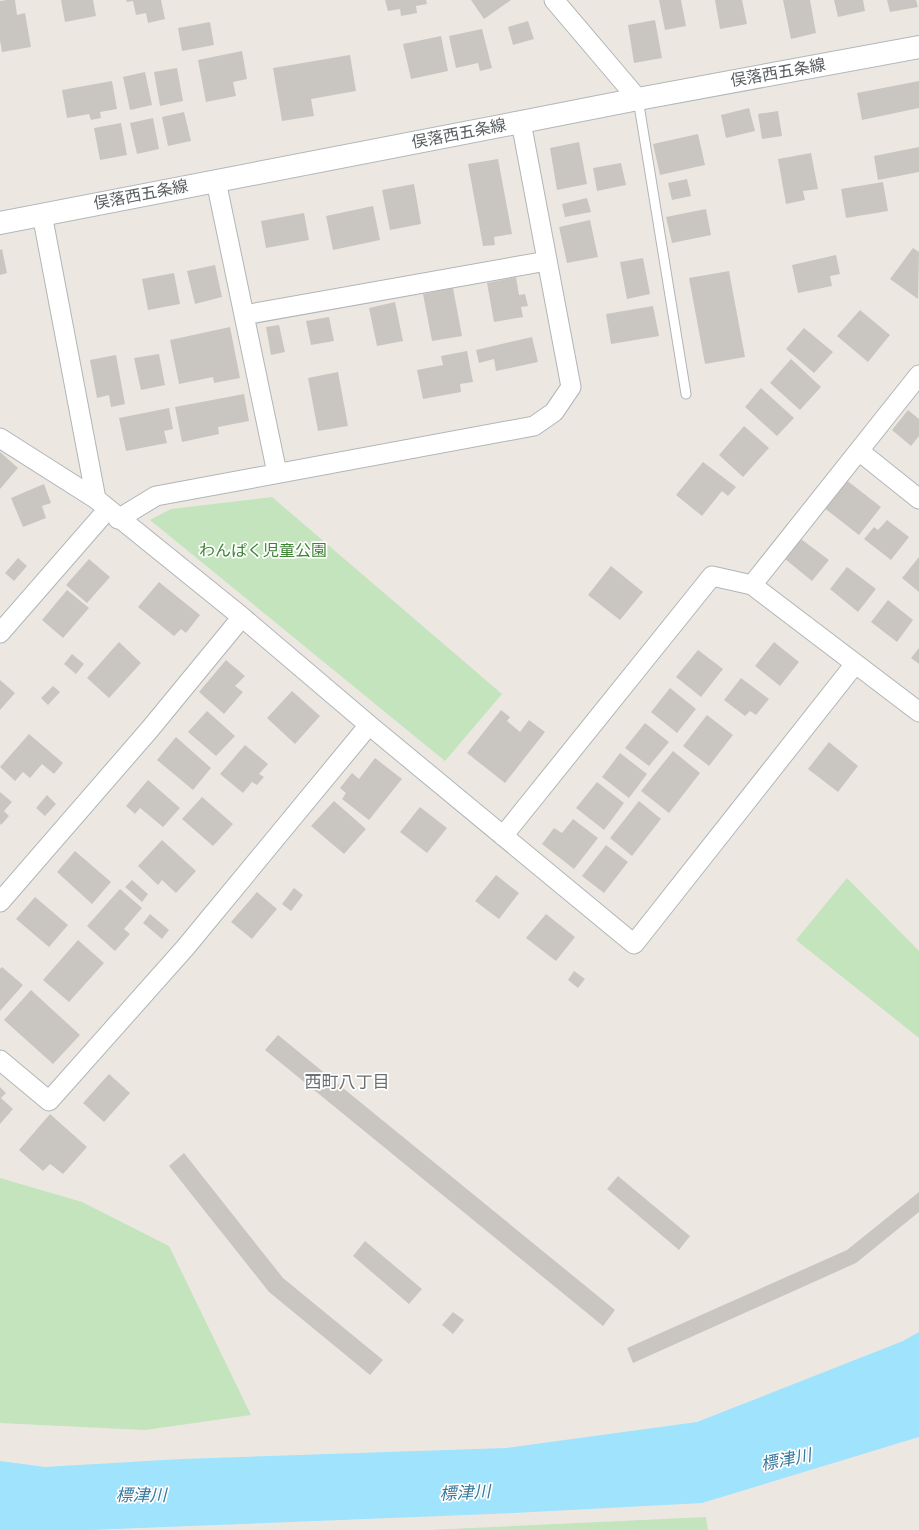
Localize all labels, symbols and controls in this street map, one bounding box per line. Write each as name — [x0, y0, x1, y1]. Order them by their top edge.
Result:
street label: 俣落西五条線 — [729, 56, 827, 89]
street label: 俣落西五条線 — [410, 116, 508, 151]
street label: 俣落西五条線 — [92, 177, 190, 212]
park label: わんぱく児童公園 — [199, 542, 327, 559]
district label: 西町八丁目 — [305, 1074, 390, 1091]
water label: 標津川 — [759, 1445, 815, 1473]
water label: 標津川 — [439, 1482, 493, 1503]
water label: 標津川 — [116, 1486, 168, 1504]

